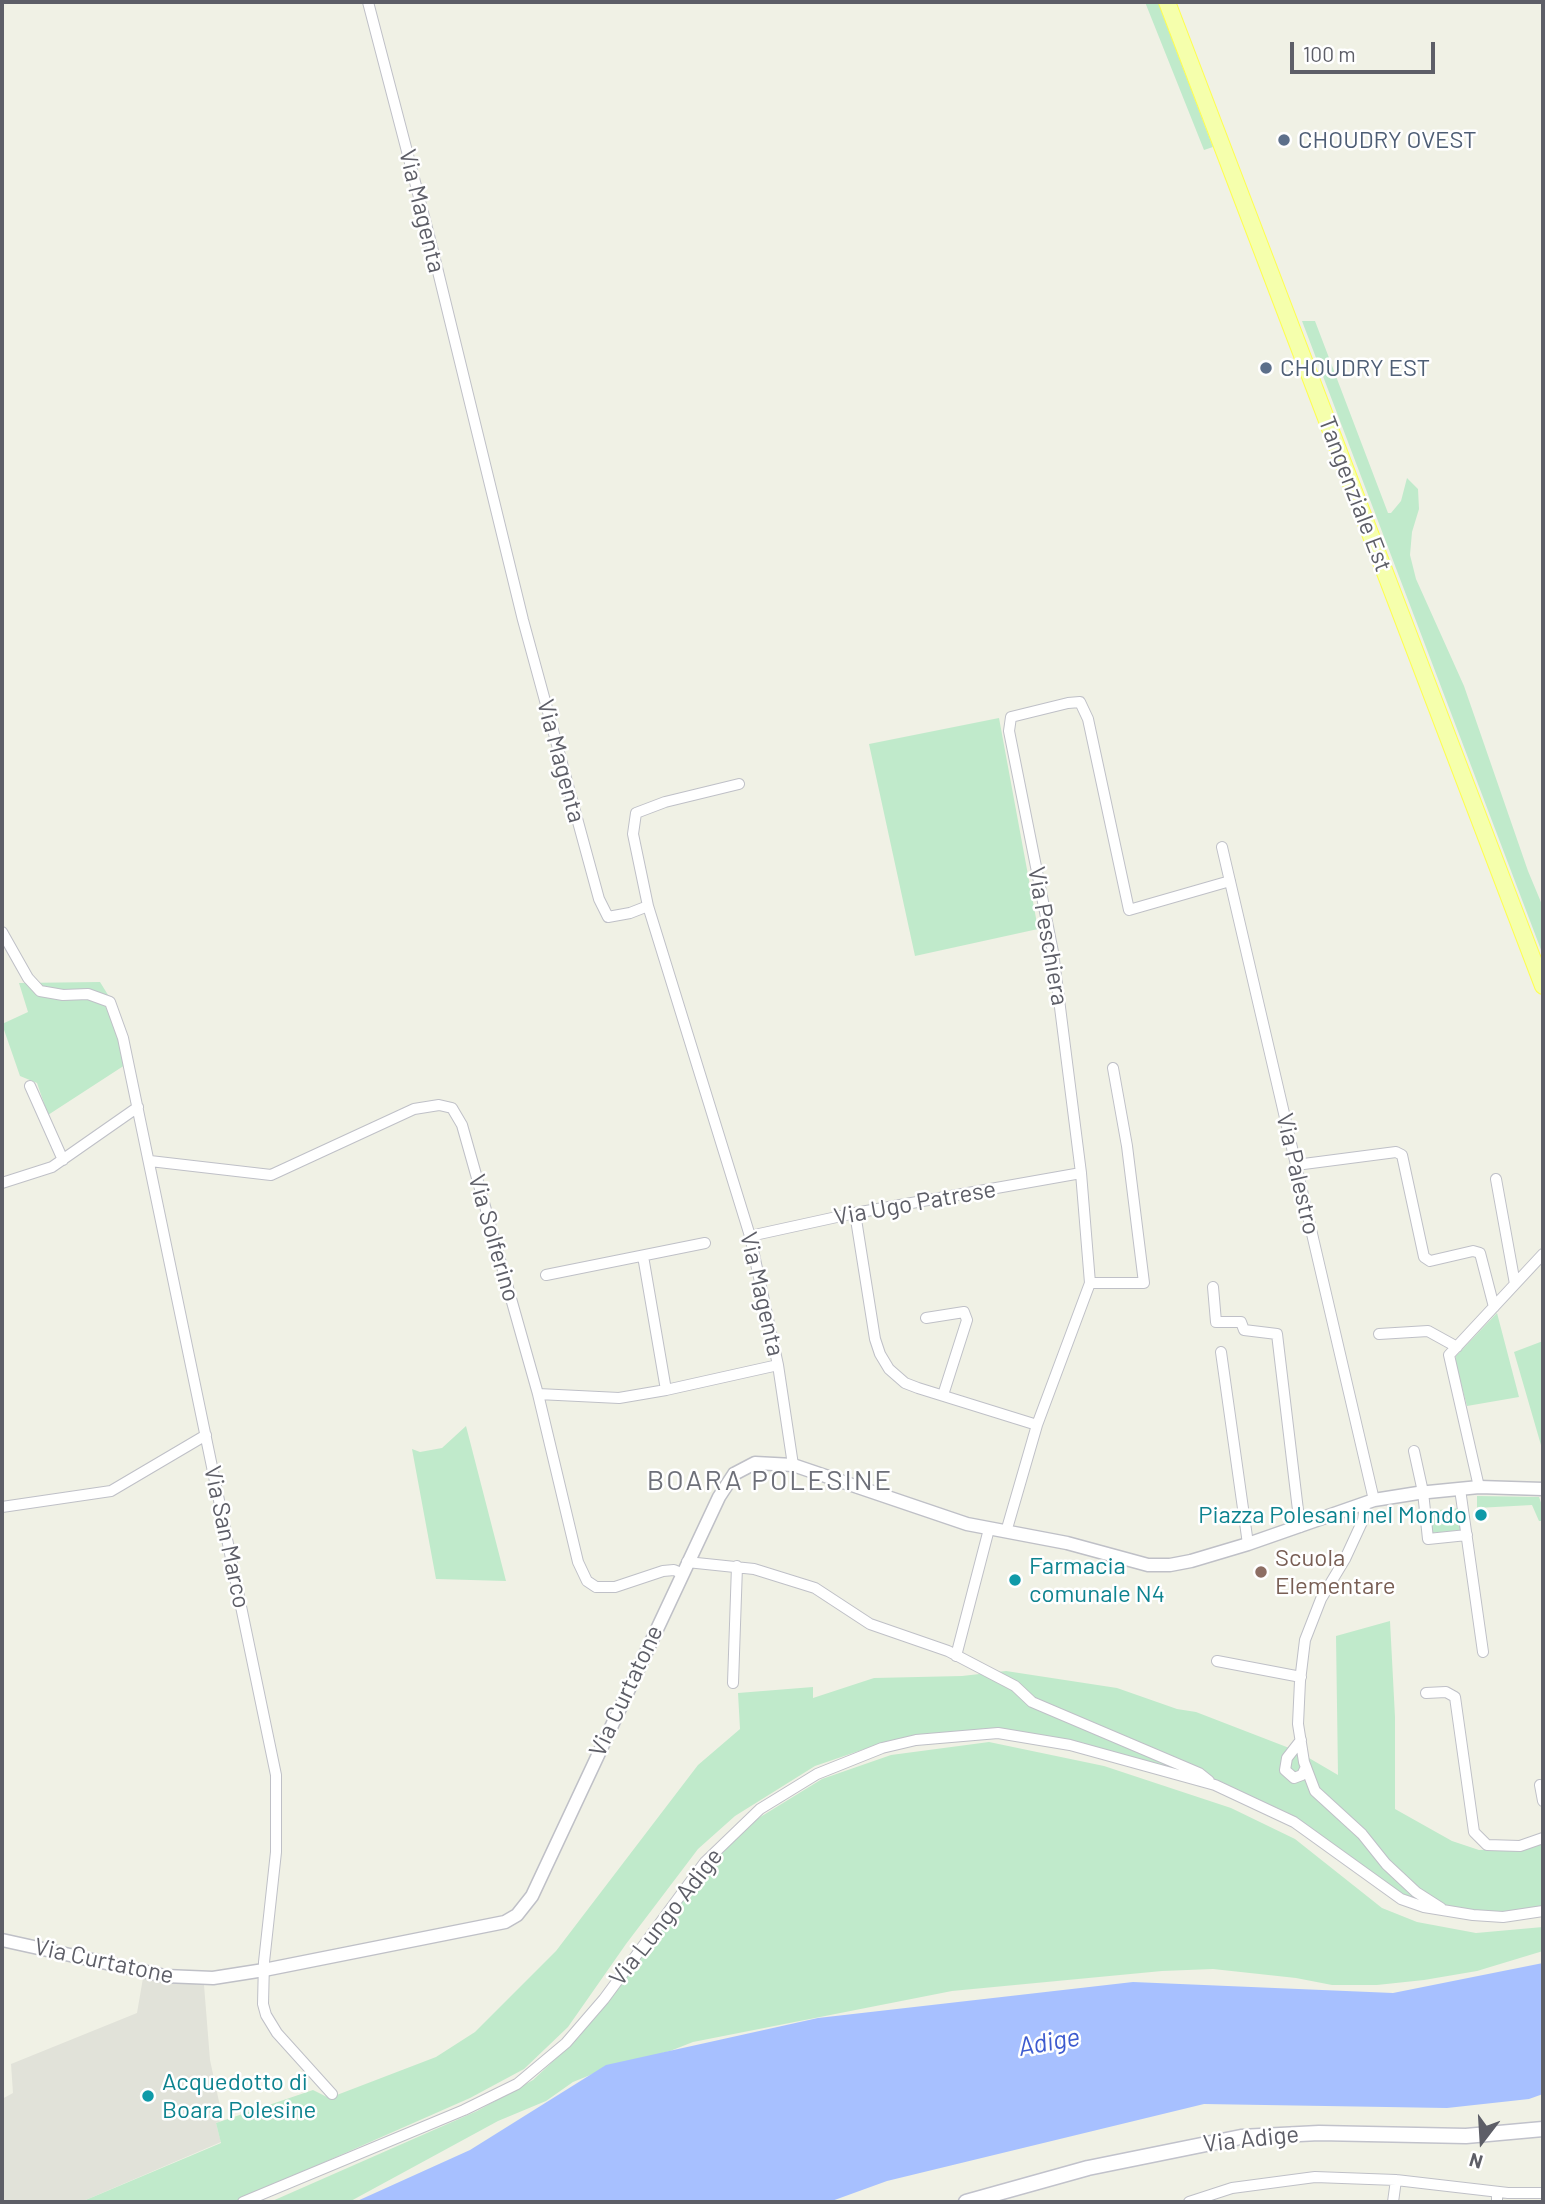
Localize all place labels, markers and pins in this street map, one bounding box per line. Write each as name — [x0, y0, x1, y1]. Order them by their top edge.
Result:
place label: CHOUDRY OVEST — [1298, 126, 1477, 154]
marker: CHOUDRY OVEST — [1276, 132, 1292, 148]
place label: CHOUDRY EST — [1280, 354, 1430, 382]
marker: CHOUDRY EST — [1258, 360, 1274, 376]
place label: Piazza Polesani nel Mondo — [1198, 1501, 1467, 1529]
marker: Piazza Polesani nel Mondo — [1473, 1507, 1489, 1523]
place label: Scuola Elementare — [1275, 1544, 1396, 1600]
place label: Farmacia comunale N4 — [1029, 1552, 1165, 1608]
marker: Scuola Elementare — [1253, 1564, 1269, 1580]
marker: Farmacia comunale N4 — [1007, 1572, 1023, 1588]
place label: Acquedotto di Boara Polesine — [162, 2068, 316, 2124]
marker: Acquedotto di Boara Polesine — [140, 2088, 156, 2104]

